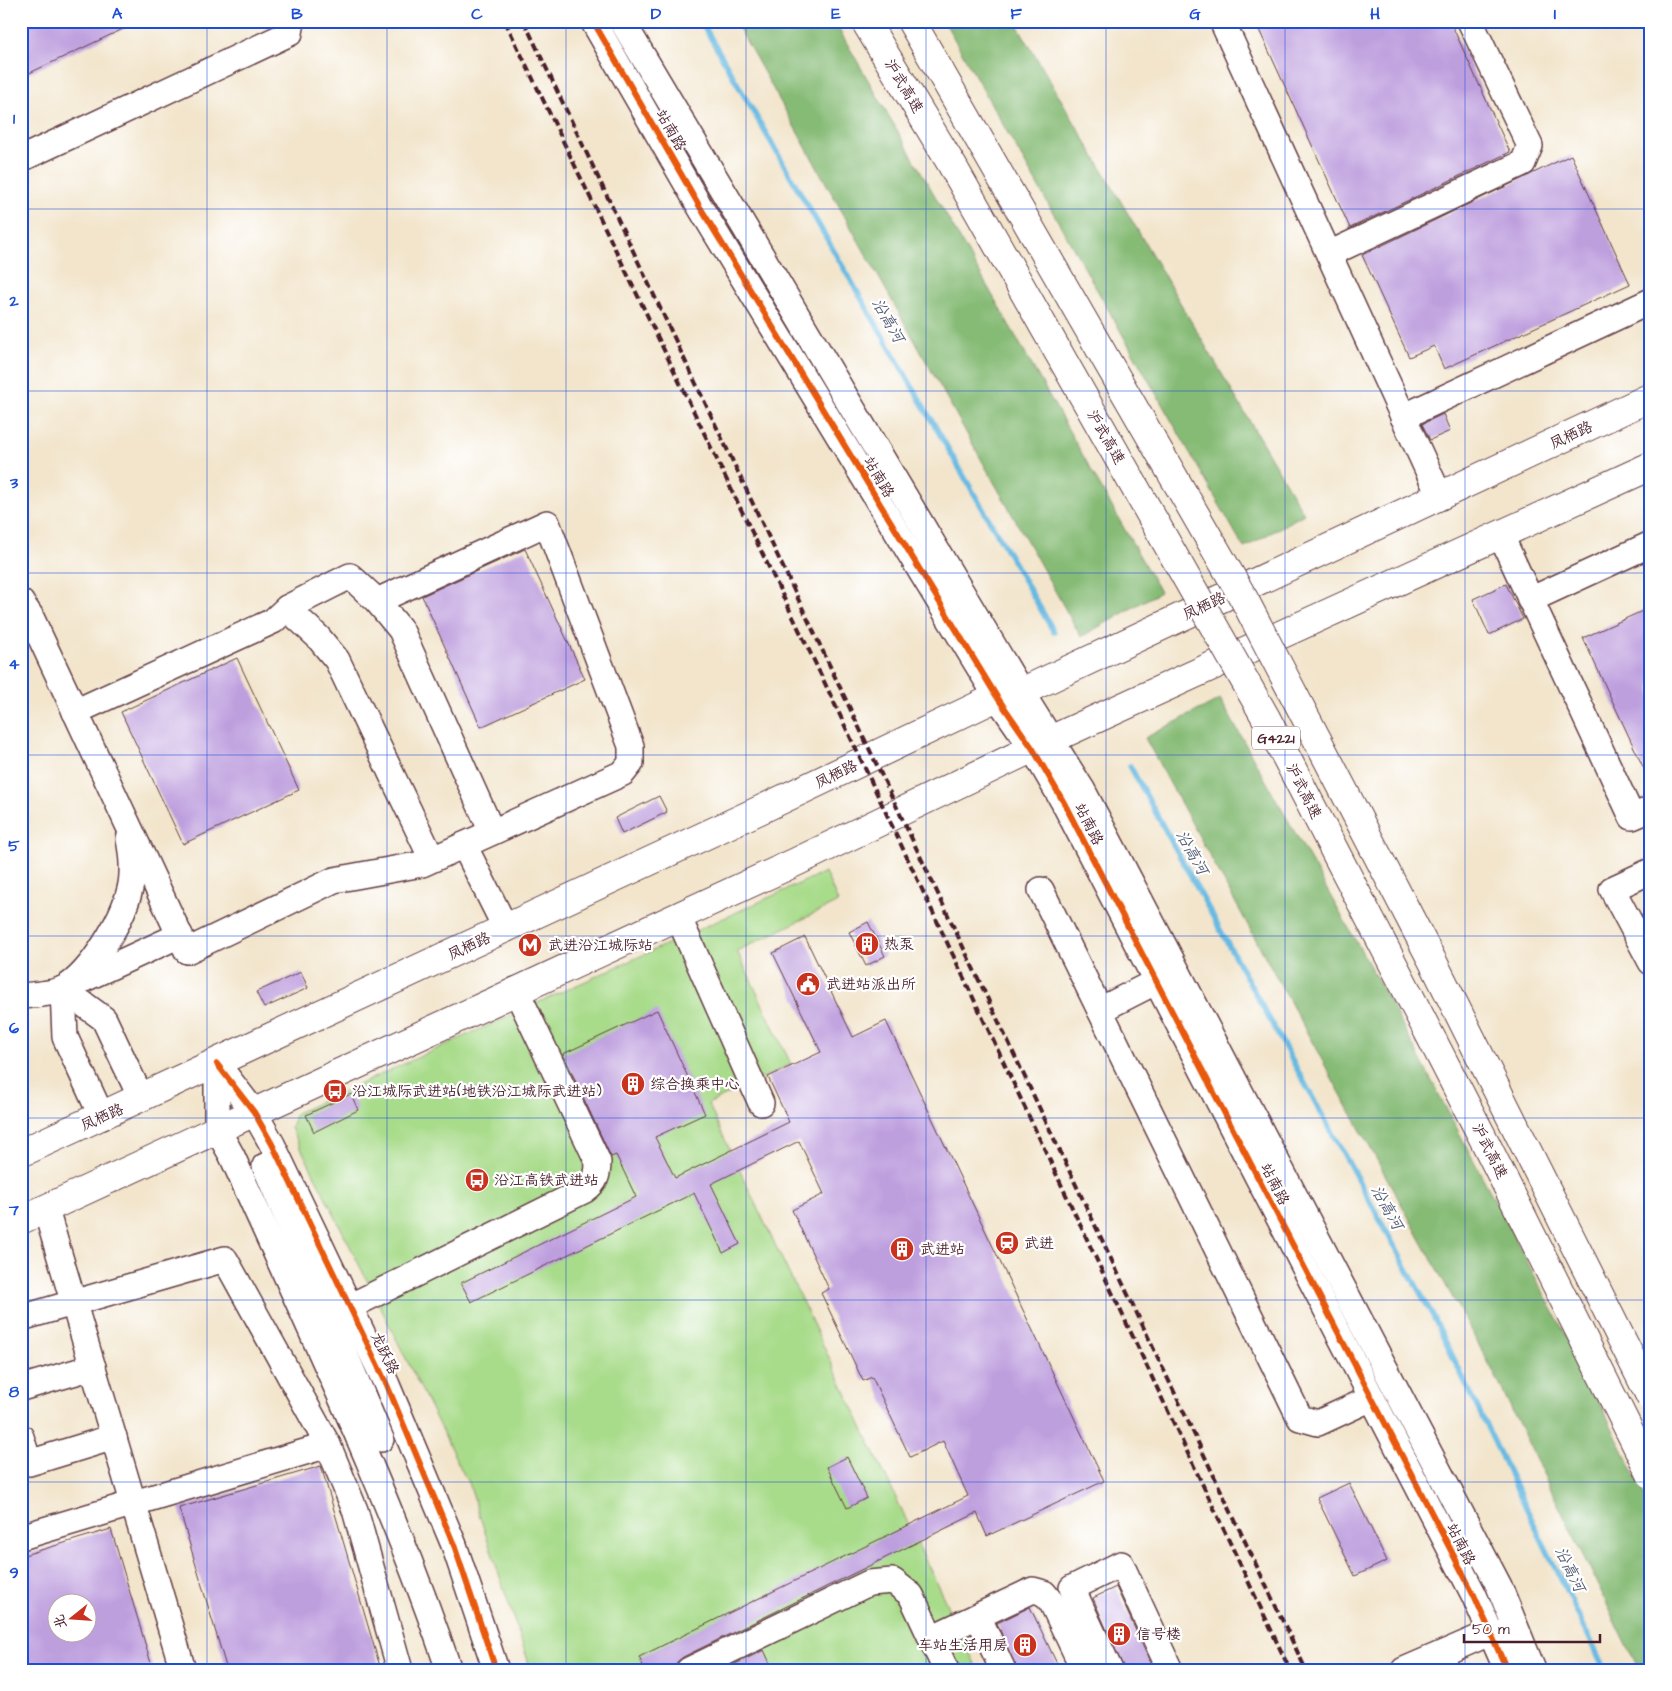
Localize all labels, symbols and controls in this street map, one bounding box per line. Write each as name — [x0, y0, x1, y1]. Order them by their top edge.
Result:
text: A — [112, 3, 123, 25]
text: B — [291, 3, 303, 25]
text: C — [471, 3, 483, 25]
text: D — [651, 3, 662, 25]
text: E — [831, 3, 841, 25]
text: F — [1010, 3, 1022, 25]
text: G — [1189, 3, 1201, 25]
text: H — [1370, 3, 1380, 25]
text: I — [1554, 3, 1556, 25]
street label: 沪武高速 — [879, 55, 928, 117]
street label: 站南路 — [650, 106, 691, 155]
text: 1 — [13, 108, 16, 130]
text: 2 — [8, 290, 19, 312]
water label: 沿高河 — [867, 294, 911, 349]
street label: 沪武高速 — [1081, 406, 1130, 468]
street label: 凤栖路 — [1546, 416, 1596, 454]
street label: 站南路 — [858, 453, 899, 502]
text: 3 — [9, 472, 19, 494]
street label: 凤栖路 — [1179, 587, 1229, 625]
text: 4 — [9, 653, 20, 675]
road number: G4221 — [1252, 726, 1300, 750]
street label: 凤栖路 — [811, 755, 861, 794]
street label: 沪武高速 — [1281, 760, 1327, 823]
street label: 站南路 — [1069, 799, 1108, 849]
water label: 沿高河 — [1171, 826, 1215, 881]
text: 5 — [8, 835, 20, 857]
street label: 凤栖路 — [444, 927, 494, 965]
building icon: 热泵 — [854, 931, 880, 957]
metro station icon: 武进沿江城际站 — [517, 932, 543, 958]
place label: 热泵 — [884, 934, 914, 955]
place label: 武进沿江城际站 — [548, 935, 653, 956]
public building icon: 武进站派出所 — [795, 971, 821, 997]
place label: 武进站派出所 — [826, 974, 916, 995]
text: 6 — [9, 1017, 19, 1039]
building icon: 综合换乘中心 — [620, 1071, 646, 1097]
place label: 综合换乘中心 — [650, 1074, 740, 1095]
bus stop icon: 沿江城际武进站(地铁沿江城际武进站) — [322, 1078, 348, 1104]
place label: 沿江城际武进站(地铁沿江城际武进站) — [352, 1081, 602, 1102]
street label: 凤栖路 — [77, 1099, 127, 1136]
street label: 沪武高速 — [1467, 1120, 1513, 1183]
street label: 站南路 — [1255, 1159, 1294, 1209]
bus stop icon: 沿江高铁武进站 — [464, 1167, 490, 1193]
place label: 沿江高铁武进站 — [494, 1170, 599, 1191]
water label: 沿高河 — [1366, 1181, 1410, 1236]
text: 7 — [8, 1199, 19, 1221]
station icon: 武进 — [994, 1230, 1020, 1256]
place label: 武进 — [1024, 1233, 1054, 1254]
building icon: 武进站 — [889, 1236, 915, 1262]
place label: 武进站 — [920, 1239, 965, 1260]
street label: 龙跃路 — [365, 1328, 404, 1378]
text: 8 — [9, 1381, 20, 1403]
street label: 站南路 — [1441, 1519, 1480, 1569]
water label: 沿高河 — [1550, 1543, 1592, 1599]
text: 9 — [9, 1562, 19, 1584]
north arrow — [48, 1594, 98, 1644]
scale bar — [1464, 1611, 1601, 1643]
text: 北 — [49, 1612, 72, 1631]
text: 50 m — [1472, 1619, 1510, 1640]
building icon: 信号楼 — [1106, 1621, 1132, 1647]
place label: 信号楼 — [1136, 1624, 1181, 1645]
building icon: 车站生活用房 — [1012, 1632, 1038, 1658]
place label: 车站生活用房 — [918, 1635, 1008, 1656]

